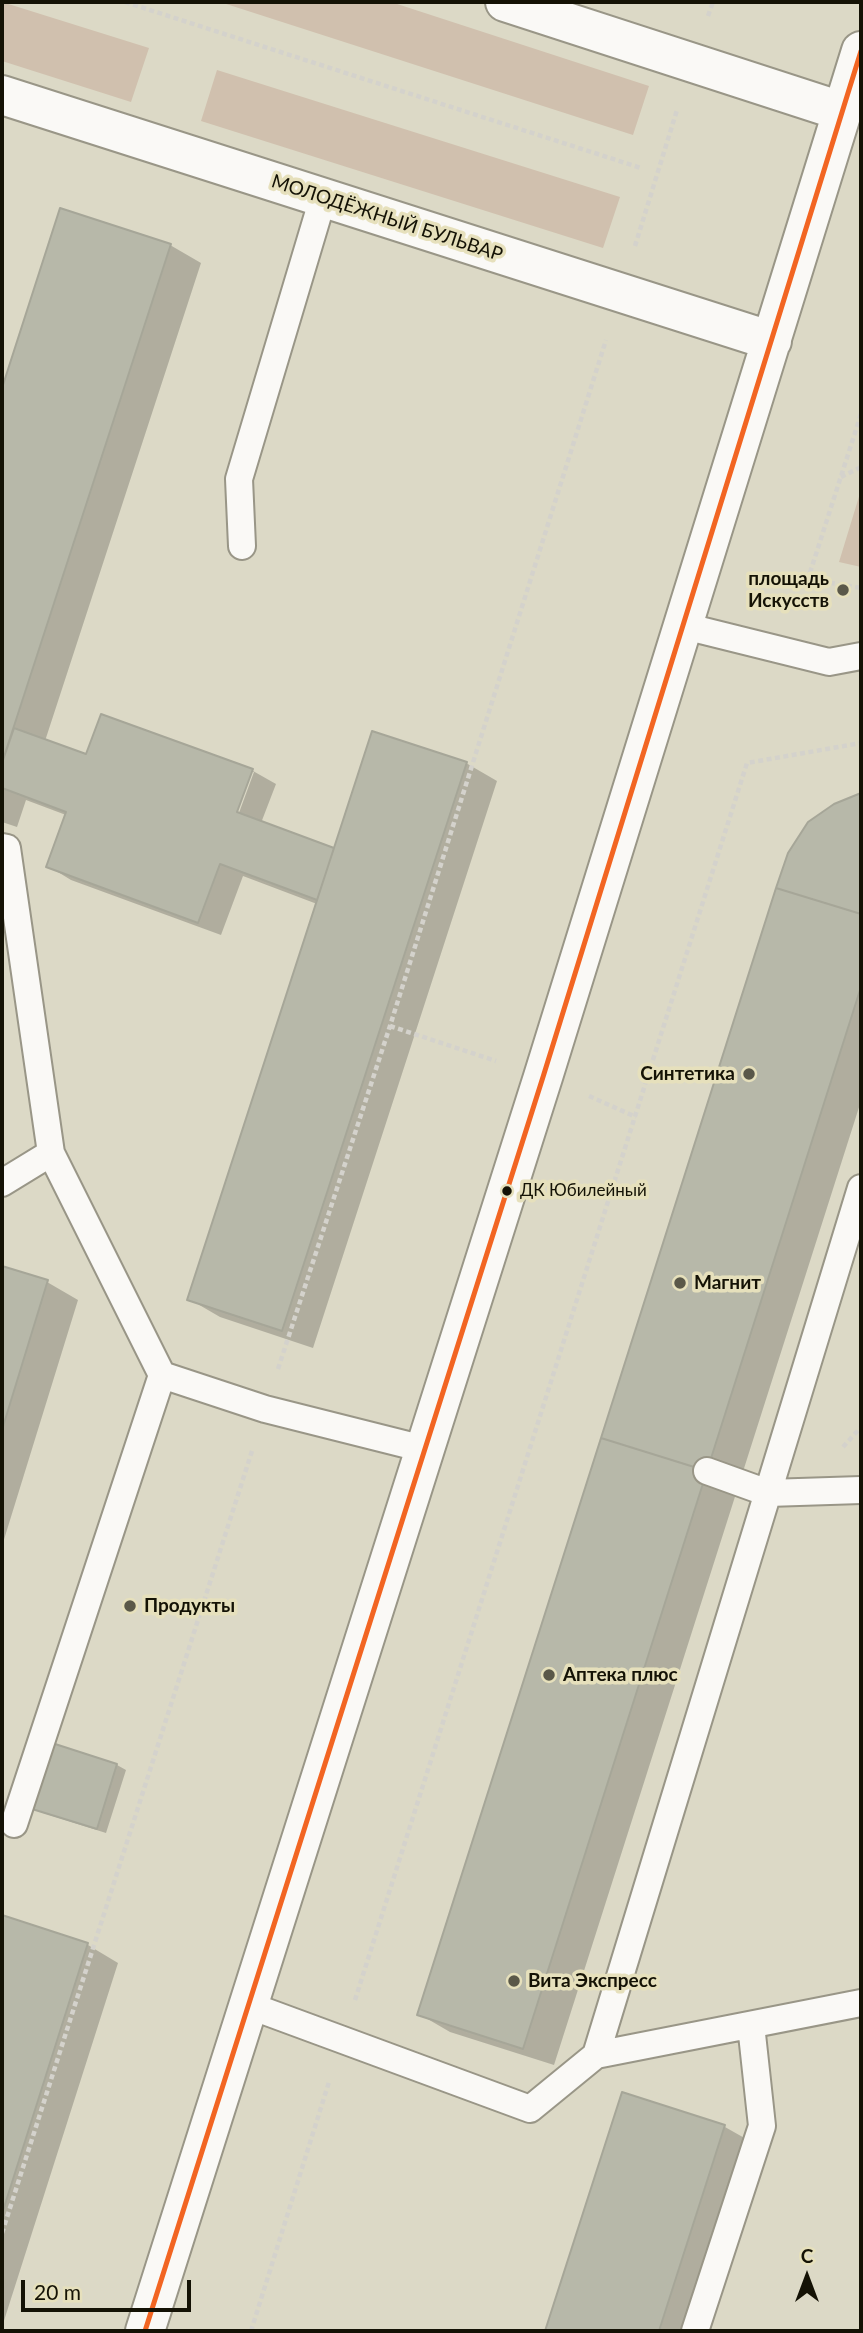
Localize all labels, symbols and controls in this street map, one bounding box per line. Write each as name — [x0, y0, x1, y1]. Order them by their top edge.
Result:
street label: МОЛОДЁЖНЫЙ БУЛЬВАР — [269, 170, 505, 266]
place label: площадь Искусств — [748, 568, 829, 612]
marker: площадь Искусств — [835, 582, 851, 598]
place label: Синтетика — [640, 1063, 735, 1085]
marker: Синтетика — [741, 1066, 757, 1082]
place label: ДК Юбилейный — [520, 1181, 647, 1201]
marker: ДК Юбилейный — [500, 1184, 514, 1198]
place label: Магнит — [694, 1272, 761, 1294]
marker: Магнит — [672, 1275, 688, 1291]
place label: Продукты — [144, 1595, 235, 1617]
marker: Продукты — [122, 1598, 138, 1614]
place label: Аптека плюс — [563, 1664, 678, 1686]
marker: Аптека плюс — [541, 1667, 557, 1683]
place label: Вита Экспресс — [528, 1970, 657, 1992]
marker: Вита Экспресс — [506, 1973, 522, 1989]
north arrow — [772, 2242, 842, 2312]
text: С — [801, 2244, 813, 2267]
scale bar — [24, 2266, 194, 2310]
text: 20 m — [34, 2279, 81, 2304]

